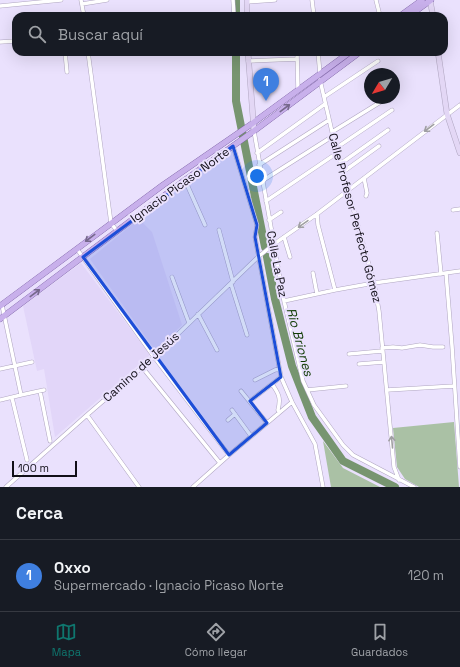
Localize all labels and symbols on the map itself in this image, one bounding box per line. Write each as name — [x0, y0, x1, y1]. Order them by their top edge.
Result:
pin: 1 — [253, 68, 279, 101]
north arrow — [364, 68, 400, 104]
one-way arrow — [279, 104, 290, 112]
one-way arrow — [424, 124, 435, 133]
street label: Calle Profesor Perfecto Gómez — [325, 131, 385, 305]
street label: Ignacio Picaso Norte — [127, 144, 233, 226]
your location — [247, 166, 267, 186]
one-way arrow — [298, 220, 309, 228]
street label: Calle La Paz — [263, 229, 291, 299]
one-way arrow — [85, 234, 96, 242]
one-way arrow — [30, 288, 41, 297]
water label: Rio Briones — [283, 306, 318, 379]
street label: Camino de Jesús — [99, 328, 183, 406]
one-way arrow — [388, 436, 395, 449]
scale bar — [12, 459, 77, 478]

